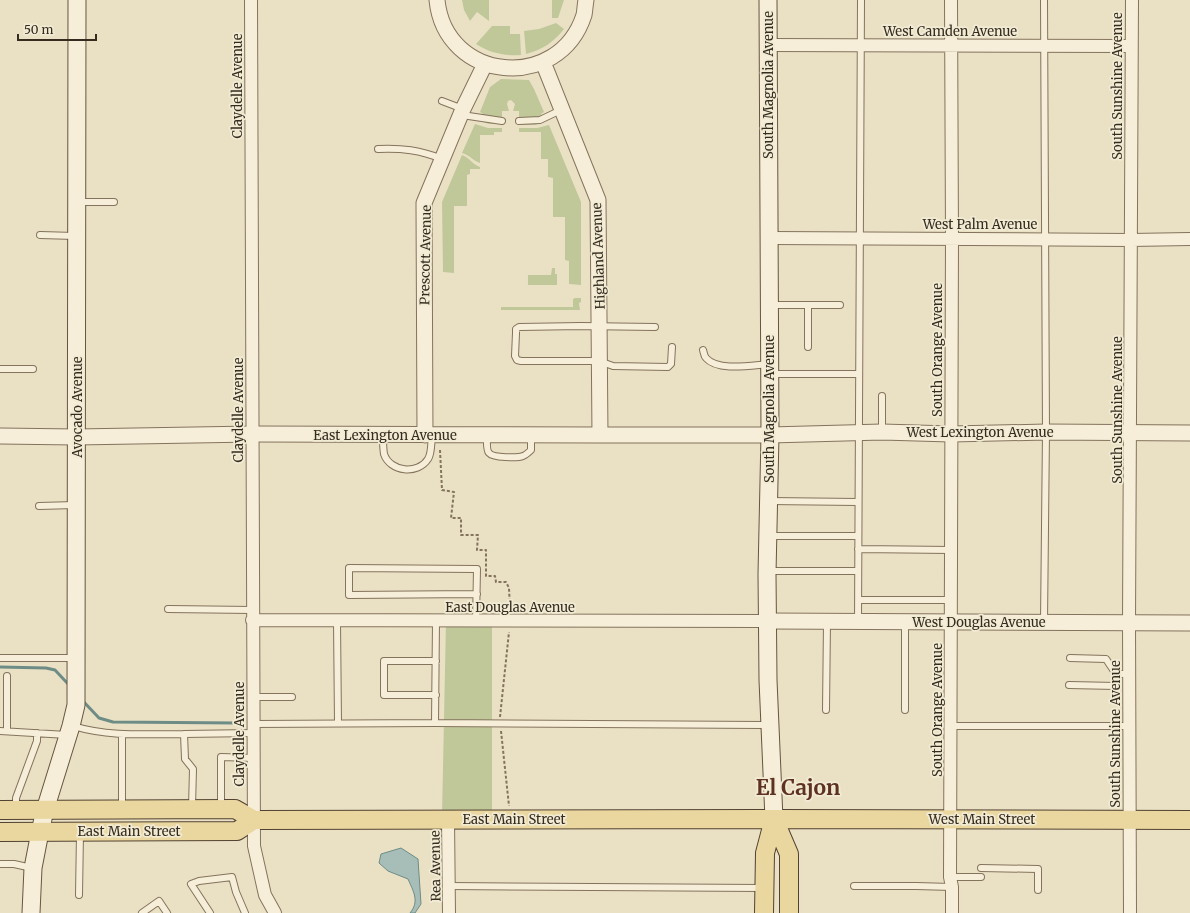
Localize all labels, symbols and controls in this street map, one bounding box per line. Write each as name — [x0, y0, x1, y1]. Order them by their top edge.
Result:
street label: South Magnolia Avenue — [760, 11, 777, 159]
street label: South Sunshine Avenue — [1109, 12, 1126, 160]
scale bar — [18, 16, 96, 42]
text: 50 m — [24, 22, 53, 37]
street label: West Camden Avenue — [882, 23, 1017, 40]
street label: Claydelle Avenue — [229, 33, 246, 138]
street label: Highland Avenue — [588, 202, 609, 310]
street label: Prescott Avenue — [416, 205, 435, 305]
street label: West Palm Avenue — [922, 216, 1038, 233]
street label: South Orange Avenue — [929, 283, 946, 417]
street label: South Magnolia Avenue — [761, 335, 778, 483]
street label: South Sunshine Avenue — [1109, 336, 1126, 484]
street label: Avocado Avenue — [69, 356, 86, 459]
street label: Claydelle Avenue — [230, 357, 247, 462]
street label: West Lexington Avenue — [906, 424, 1054, 441]
street label: East Lexington Avenue — [313, 427, 457, 444]
street label: East Douglas Avenue — [445, 599, 575, 616]
street label: West Douglas Avenue — [911, 614, 1046, 631]
street label: South Orange Avenue — [929, 643, 946, 777]
street label: South Sunshine Avenue — [1107, 660, 1124, 808]
street label: Claydelle Avenue — [231, 681, 248, 786]
district label: El Cajon — [756, 774, 840, 801]
street label: East Main Street — [462, 811, 566, 828]
street label: West Main Street — [928, 811, 1035, 828]
street label: East Main Street — [77, 823, 181, 840]
street label: Rea Avenue — [426, 830, 445, 902]

